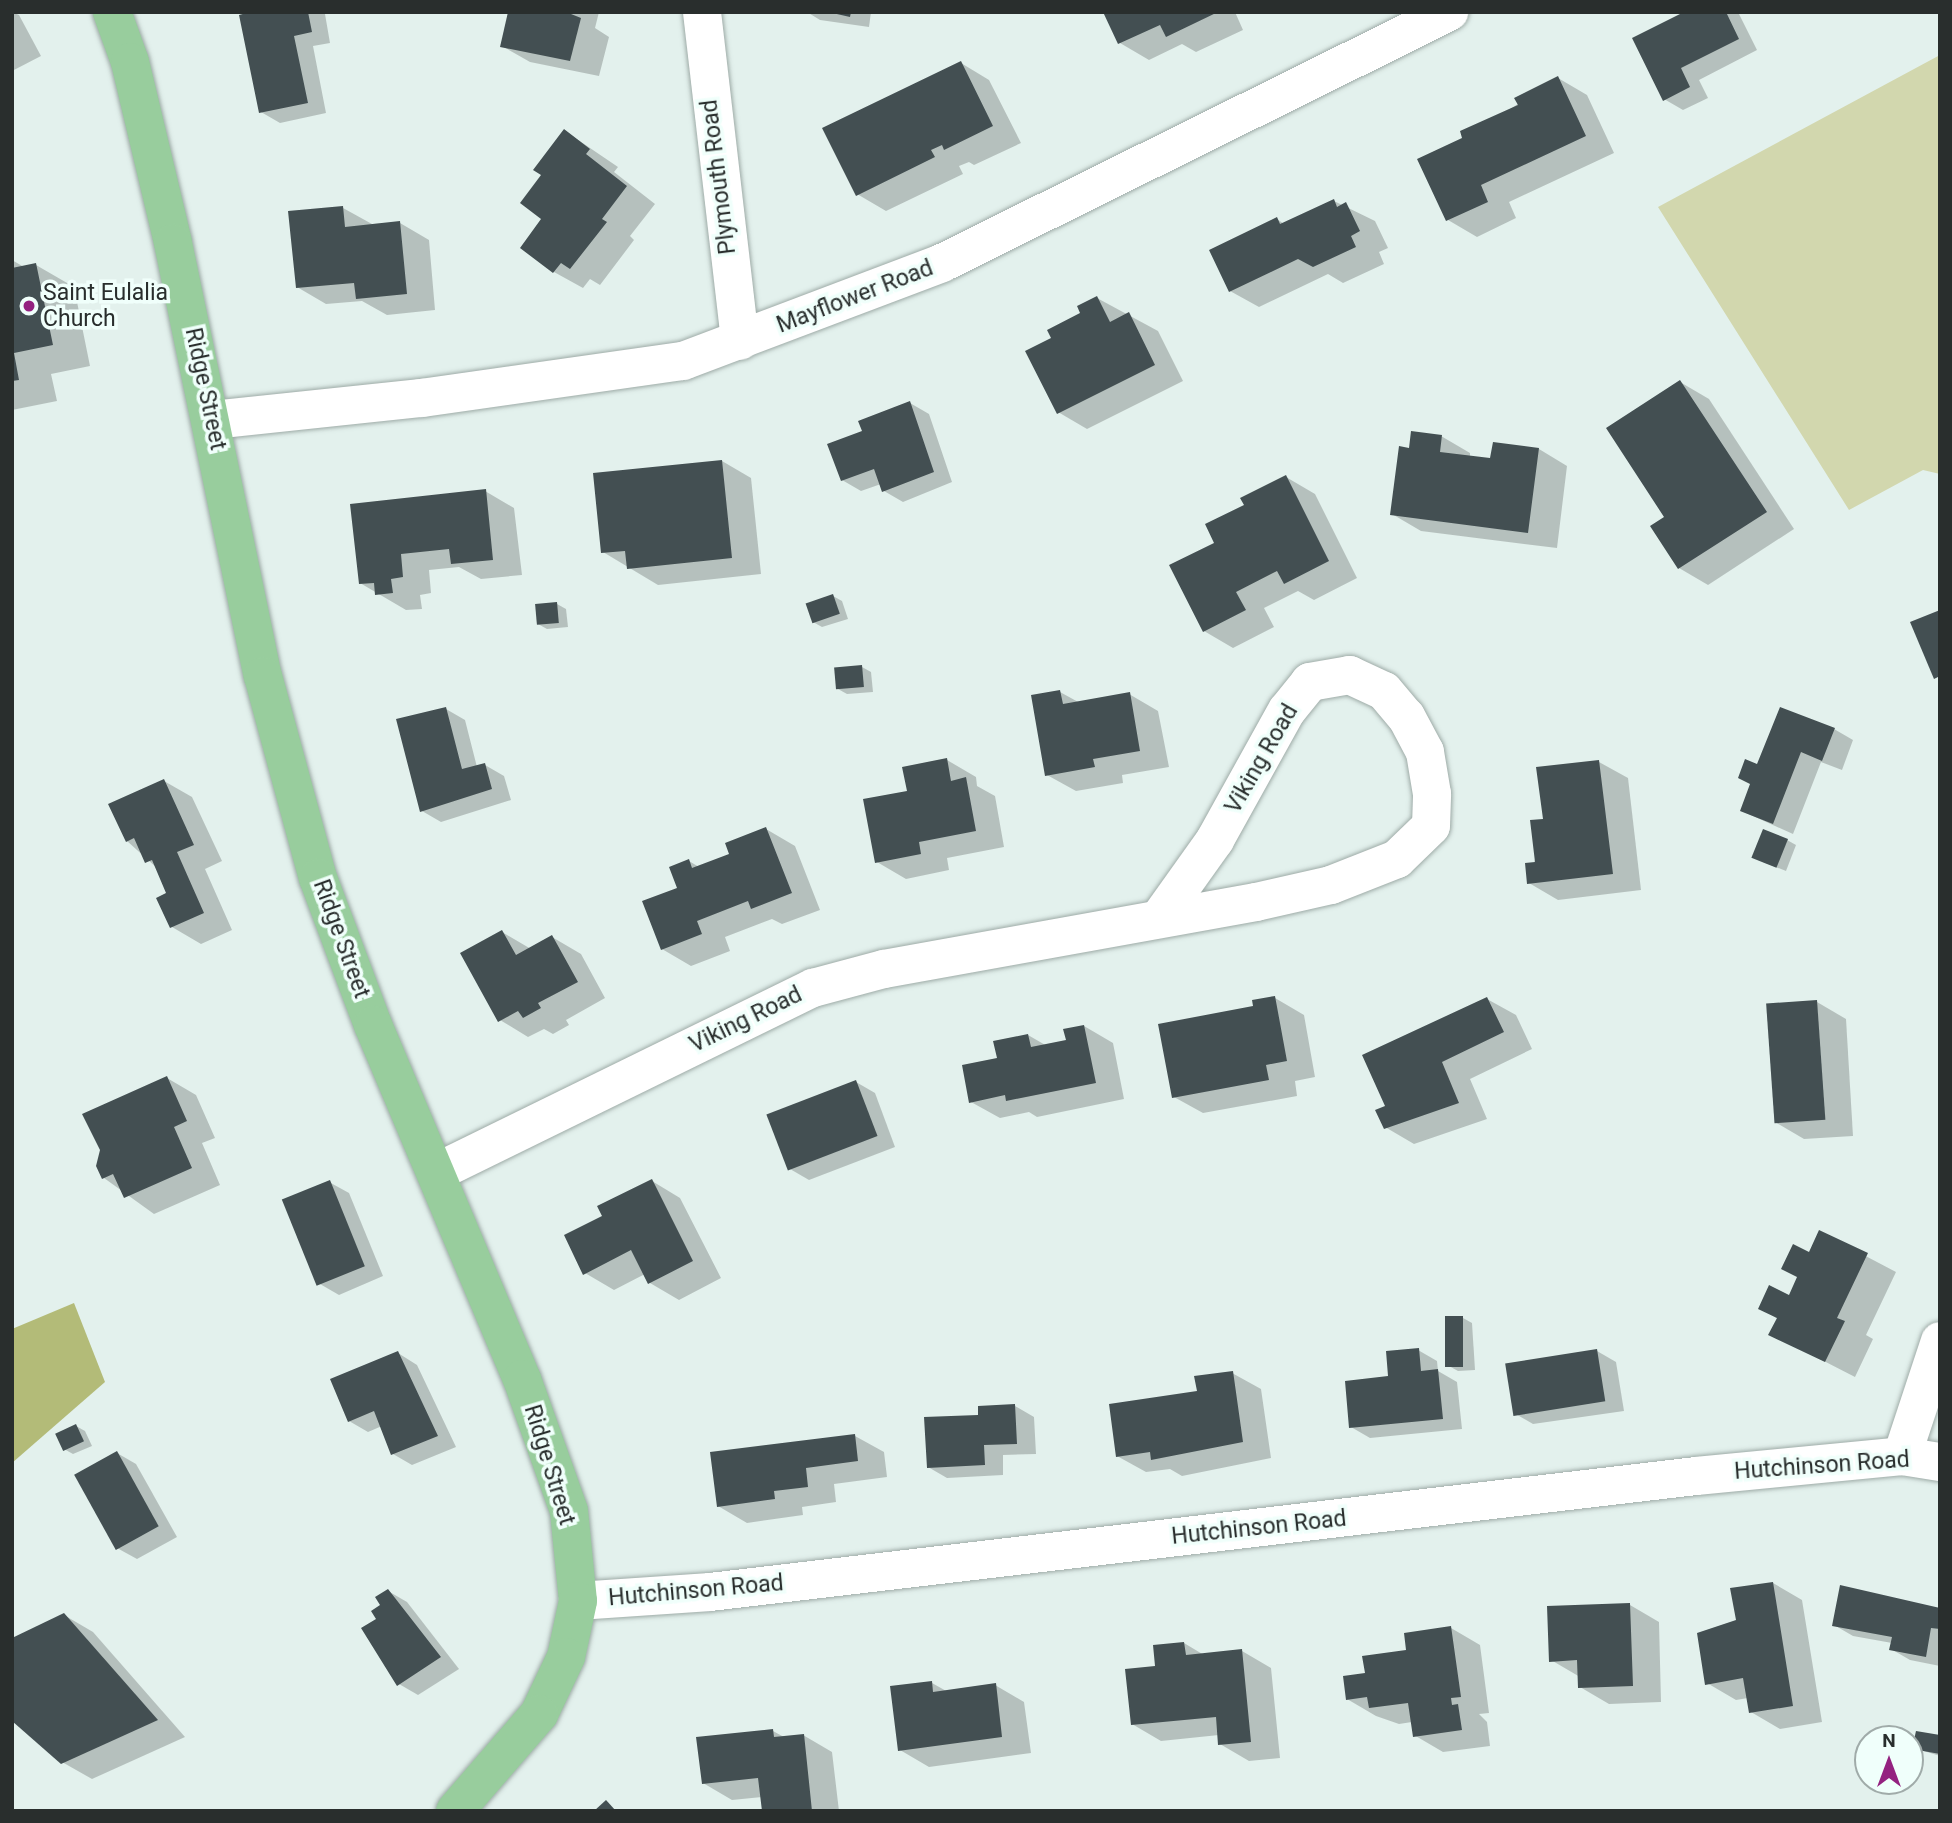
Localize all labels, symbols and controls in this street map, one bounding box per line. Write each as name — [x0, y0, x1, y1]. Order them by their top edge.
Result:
street label: Plymouth Road — [696, 98, 742, 256]
street label: Mayflower Road — [773, 255, 937, 339]
place label: Saint Eulalia Church — [43, 279, 168, 333]
marker: Saint Eulalia Church — [21, 298, 37, 314]
street label: Ridge Street — [179, 325, 231, 453]
street label: Viking Road — [1220, 699, 1304, 819]
street label: Ridge Street — [307, 876, 375, 1002]
street label: Viking Road — [685, 981, 807, 1059]
street label: Ridge Street — [518, 1402, 580, 1528]
street label: Hutchinson Road — [1733, 1446, 1911, 1486]
street label: Hutchinson Road — [1170, 1505, 1348, 1551]
street label: Hutchinson Road — [607, 1570, 785, 1612]
north arrow — [1854, 1725, 1924, 1795]
text: N — [1882, 1729, 1896, 1752]

